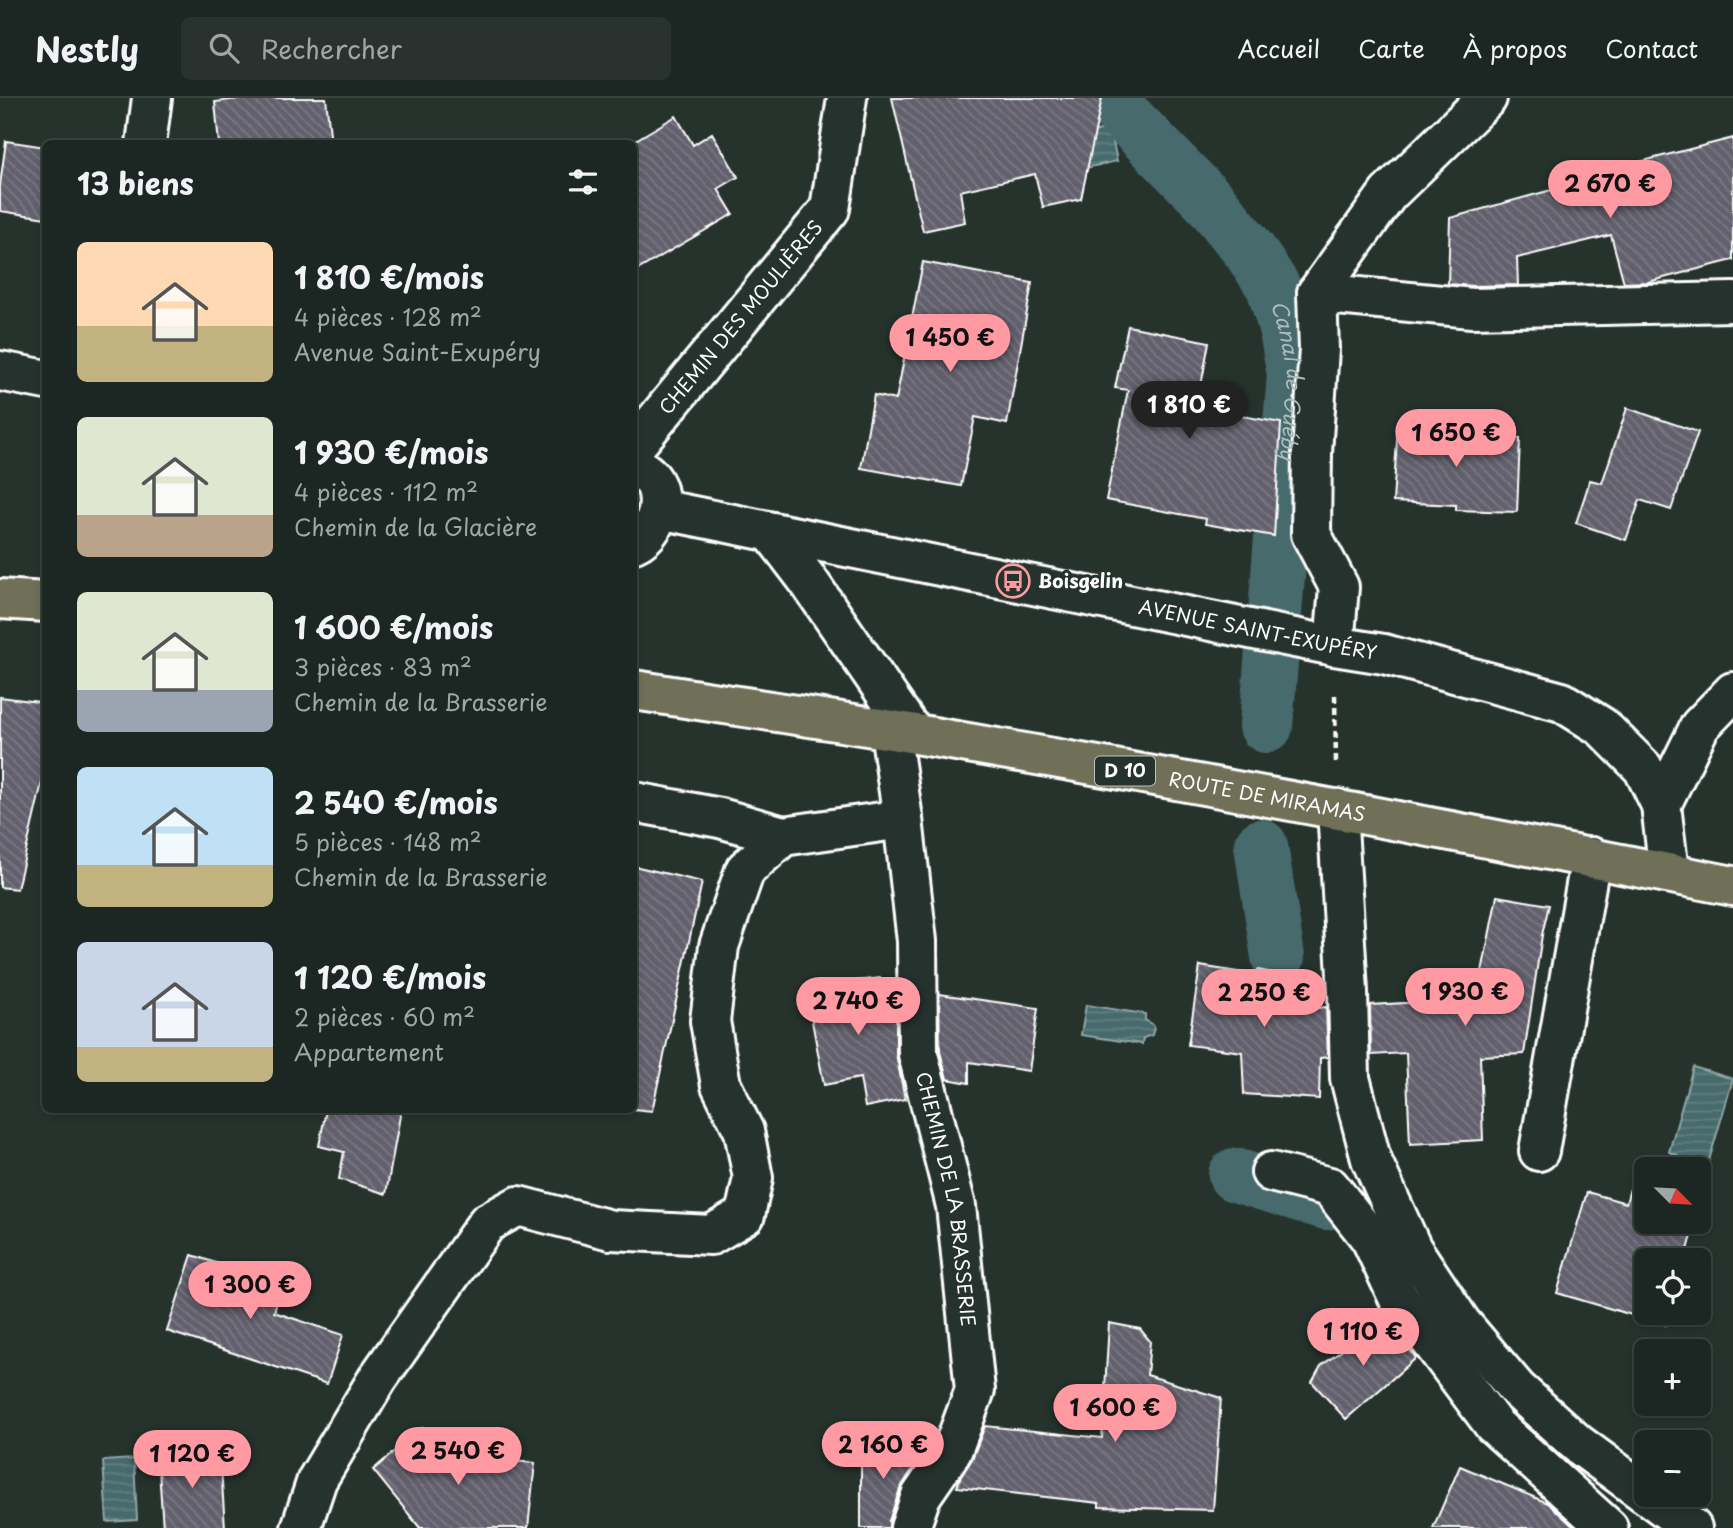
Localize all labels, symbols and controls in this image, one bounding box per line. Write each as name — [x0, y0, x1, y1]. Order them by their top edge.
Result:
search box — [181, 17, 671, 80]
text: Nestly — [35, 23, 139, 73]
icon: search — [205, 29, 243, 67]
text: Rechercher — [261, 29, 402, 68]
text: Accueil — [1237, 30, 1320, 66]
text: Carte — [1358, 30, 1425, 66]
text: À propos — [1463, 30, 1567, 66]
text: Contact — [1605, 30, 1698, 66]
text: 13 biens — [77, 160, 194, 205]
pin: 2 670 € — [1545, 160, 1675, 220]
icon: filters — [564, 163, 602, 201]
text: 2 670 € — [1564, 165, 1656, 200]
street label: CHEMIN DES MOULIÈRES — [652, 214, 828, 420]
text: 1 810 €/mois — [294, 254, 484, 299]
icon: home — [133, 270, 217, 354]
water label: Canal de Guéby — [1264, 296, 1313, 464]
text: 4 pièces · 128 m² — [294, 299, 482, 334]
pin: 1 450 € — [885, 314, 1015, 374]
text: 1 450 € — [905, 319, 995, 354]
text: Avenue Saint-Exupéry — [294, 334, 541, 369]
pin: 1 810 € — [1124, 382, 1254, 441]
text: 1 810 € — [1147, 386, 1231, 421]
pin: 1 650 € — [1391, 410, 1521, 469]
text: 1 650 € — [1411, 414, 1501, 449]
text: 1 930 €/mois — [294, 429, 489, 474]
icon: home — [133, 445, 217, 529]
text: 4 pièces · 112 m² — [294, 474, 478, 509]
text: Chemin de la Glacière — [294, 509, 537, 544]
bus stop icon: Boisgelin — [994, 562, 1032, 600]
place label: Boisgelin — [1038, 566, 1123, 594]
street label: AVENUE SAINT-EXUPÉRY — [1137, 592, 1379, 666]
text: 1 600 €/mois — [294, 604, 493, 649]
icon: home — [133, 620, 217, 704]
text: 3 pièces · 83 m² — [294, 649, 472, 684]
text: Chemin de la Brasserie — [294, 684, 548, 719]
road number: D 10 — [1095, 756, 1155, 786]
street label: ROUTE DE MIRAMAS — [1167, 764, 1368, 828]
text: 2 540 €/mois — [294, 779, 498, 824]
icon: home — [133, 795, 217, 879]
text: 5 pièces · 148 m² — [294, 824, 482, 859]
text: Chemin de la Brasserie — [294, 859, 548, 894]
text: 1 120 €/mois — [294, 954, 486, 999]
pin: 1 930 € — [1400, 968, 1530, 1028]
icon: home — [133, 970, 217, 1054]
pin: 2 250 € — [1199, 970, 1329, 1029]
text: 1 930 € — [1421, 973, 1509, 1008]
text: 2 250 € — [1217, 974, 1311, 1009]
pin: 2 740 € — [793, 978, 923, 1037]
text: 2 740 € — [812, 982, 904, 1017]
text: 2 pièces · 60 m² — [294, 999, 475, 1034]
text: Appartement — [294, 1034, 444, 1069]
street label: CHEMIN DE LA BRASSERIE — [910, 1069, 983, 1328]
north arrow — [1634, 1157, 1712, 1234]
map controls — [1634, 1157, 1711, 1507]
button: locate — [1634, 1248, 1711, 1325]
pin: 1 300 € — [185, 1262, 315, 1321]
text: 1 300 € — [204, 1266, 296, 1301]
pin: 1 110 € — [1298, 1308, 1428, 1368]
text: 1 110 € — [1323, 1313, 1403, 1348]
button: + — [1634, 1339, 1711, 1416]
pin: 1 600 € — [1050, 1384, 1180, 1444]
text: 1 600 € — [1069, 1389, 1161, 1424]
pin: 2 160 € — [818, 1422, 948, 1481]
text: 2 160 € — [838, 1426, 928, 1461]
pin: 2 540 € — [393, 1428, 523, 1487]
pin: 1 120 € — [127, 1430, 257, 1490]
button: − — [1634, 1430, 1711, 1507]
text: 2 540 € — [411, 1432, 505, 1467]
text: 1 120 € — [149, 1435, 235, 1470]

